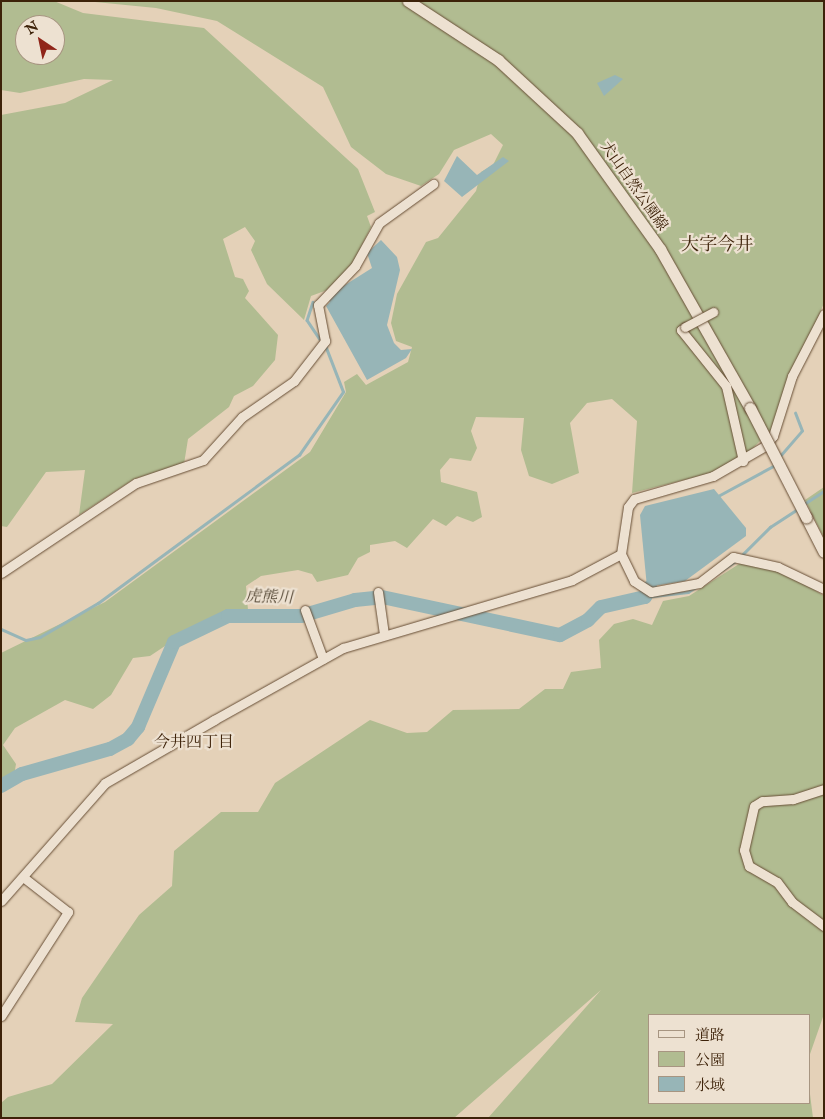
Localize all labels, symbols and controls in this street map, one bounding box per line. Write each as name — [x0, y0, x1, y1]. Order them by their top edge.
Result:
north arrow — [15, 15, 65, 65]
text: N — [22, 18, 42, 39]
street label: 犬山自然公園線 — [597, 138, 671, 234]
district label: 大字今井 — [681, 235, 753, 257]
water label: 虎熊川 — [245, 588, 293, 608]
district label: 今井四丁目 — [154, 733, 234, 753]
legend — [648, 1014, 810, 1104]
text: 道路 — [695, 1026, 725, 1045]
text: 公園 — [695, 1051, 725, 1070]
text: 水域 — [695, 1076, 725, 1095]

